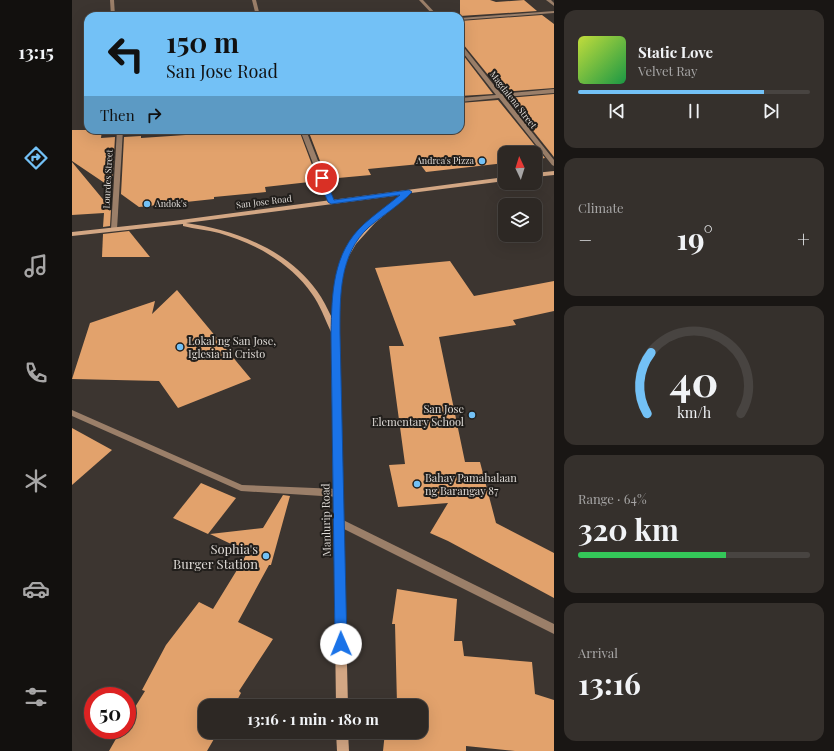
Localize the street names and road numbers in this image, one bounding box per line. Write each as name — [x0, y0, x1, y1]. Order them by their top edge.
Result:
street label: Magdalena Street — [488, 68, 541, 131]
street label: Lourdes Street — [99, 148, 115, 209]
street label: San Jose Road — [235, 192, 293, 210]
street label: Manlurip Road — [317, 483, 334, 557]

